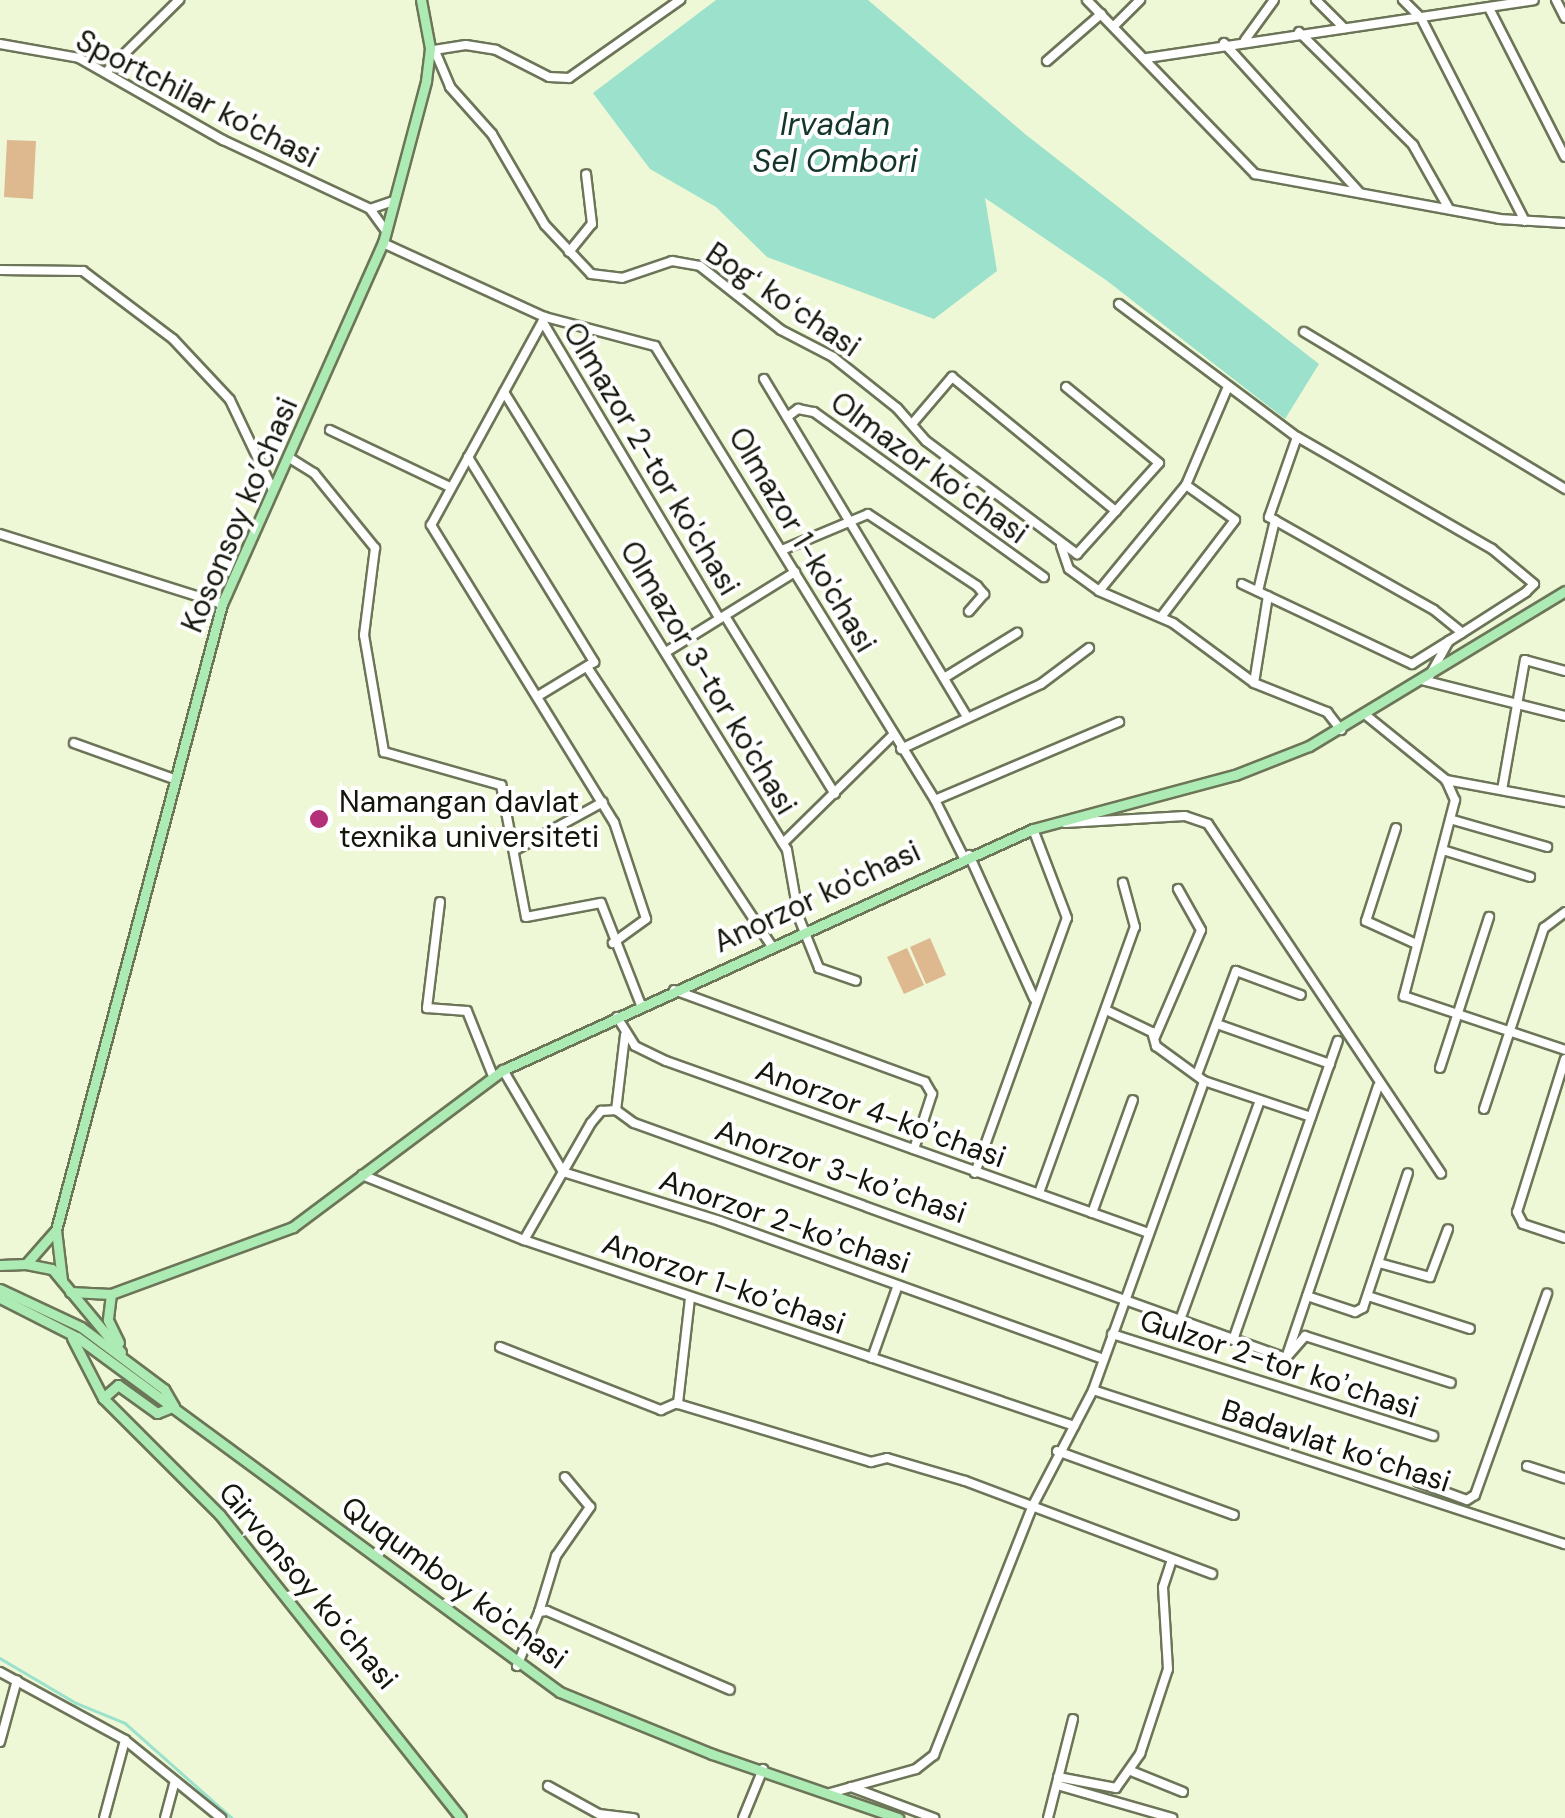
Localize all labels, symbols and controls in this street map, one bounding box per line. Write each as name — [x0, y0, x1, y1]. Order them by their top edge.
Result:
street label: Sportchilar ko'chasi — [70, 22, 324, 176]
water label: Irvadan Sel Ombori — [753, 106, 917, 181]
street label: Bogʻ koʻchasi — [699, 235, 867, 365]
street label: Olmazor 2-tor ko'chasi — [555, 316, 747, 602]
street label: Olmazor koʻchasi — [823, 384, 1035, 552]
street label: Kosonsoy ko’chasi — [174, 392, 306, 638]
street label: Olmazor 1-ko'chasi — [721, 421, 883, 659]
street label: Olmazor 3-tor ko'chasi — [612, 535, 804, 821]
place label: Namangan davlat texnika universiteti — [339, 784, 599, 854]
marker: Namangan davlat texnika universiteti — [308, 808, 330, 830]
street label: Anorzor ko'chasi — [708, 833, 926, 961]
street label: Аnorzor 4-koʼchasi — [751, 1052, 1011, 1176]
street label: Аnorzor 3-koʼchasi — [711, 1112, 971, 1232]
street label: Аnorzor 2-koʼchasi — [655, 1162, 915, 1282]
street label: Аnorzor 1-koʼchasi — [598, 1226, 850, 1342]
street label: Gulzor 2-tor koʼchasi — [1135, 1302, 1423, 1426]
street label: Badavlat koʻchasi — [1217, 1392, 1455, 1500]
street label: Girvonsoy koʻchasi — [211, 1475, 405, 1697]
street label: Ququmboy ko'chasi — [334, 1489, 574, 1677]

